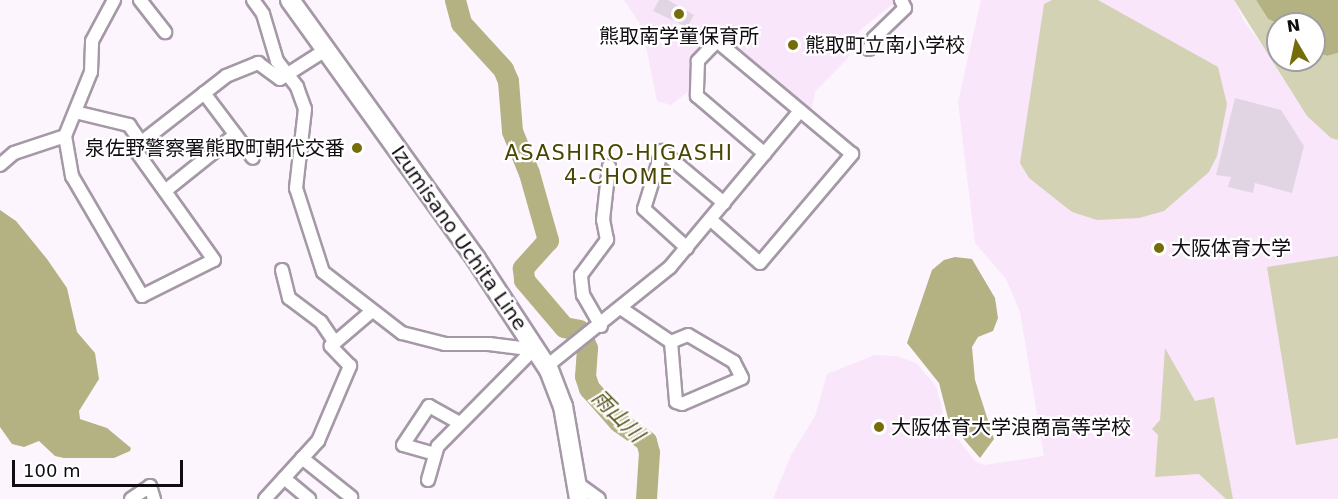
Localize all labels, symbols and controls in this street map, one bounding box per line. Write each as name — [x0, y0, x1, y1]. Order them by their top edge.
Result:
marker: 熊取南学童保育所 — [672, 7, 686, 21]
north arrow — [1266, 12, 1326, 72]
text: N — [1285, 15, 1302, 36]
place label: 熊取南学童保育所 — [599, 24, 759, 48]
place label: 熊取町立南小学校 — [805, 33, 965, 57]
marker: 熊取町立南小学校 — [786, 38, 800, 52]
place label: 泉佐野警察署熊取町朝代交番 — [85, 136, 345, 160]
district label: ASASHIRO-HIGASHI 4-CHOME — [505, 140, 733, 190]
marker: 泉佐野警察署熊取町朝代交番 — [350, 141, 364, 155]
street label: Izumisano Uchita Line — [386, 141, 532, 335]
place label: 大阪体育大学 — [1171, 236, 1291, 260]
marker: 大阪体育大学 — [1152, 241, 1166, 255]
water label: 雨山川 — [587, 385, 649, 447]
place label: 大阪体育大学浪商高等学校 — [891, 415, 1131, 439]
marker: 大阪体育大学浪商高等学校 — [872, 420, 886, 434]
scale bar — [15, 448, 186, 486]
text: 100 m — [23, 460, 81, 481]

